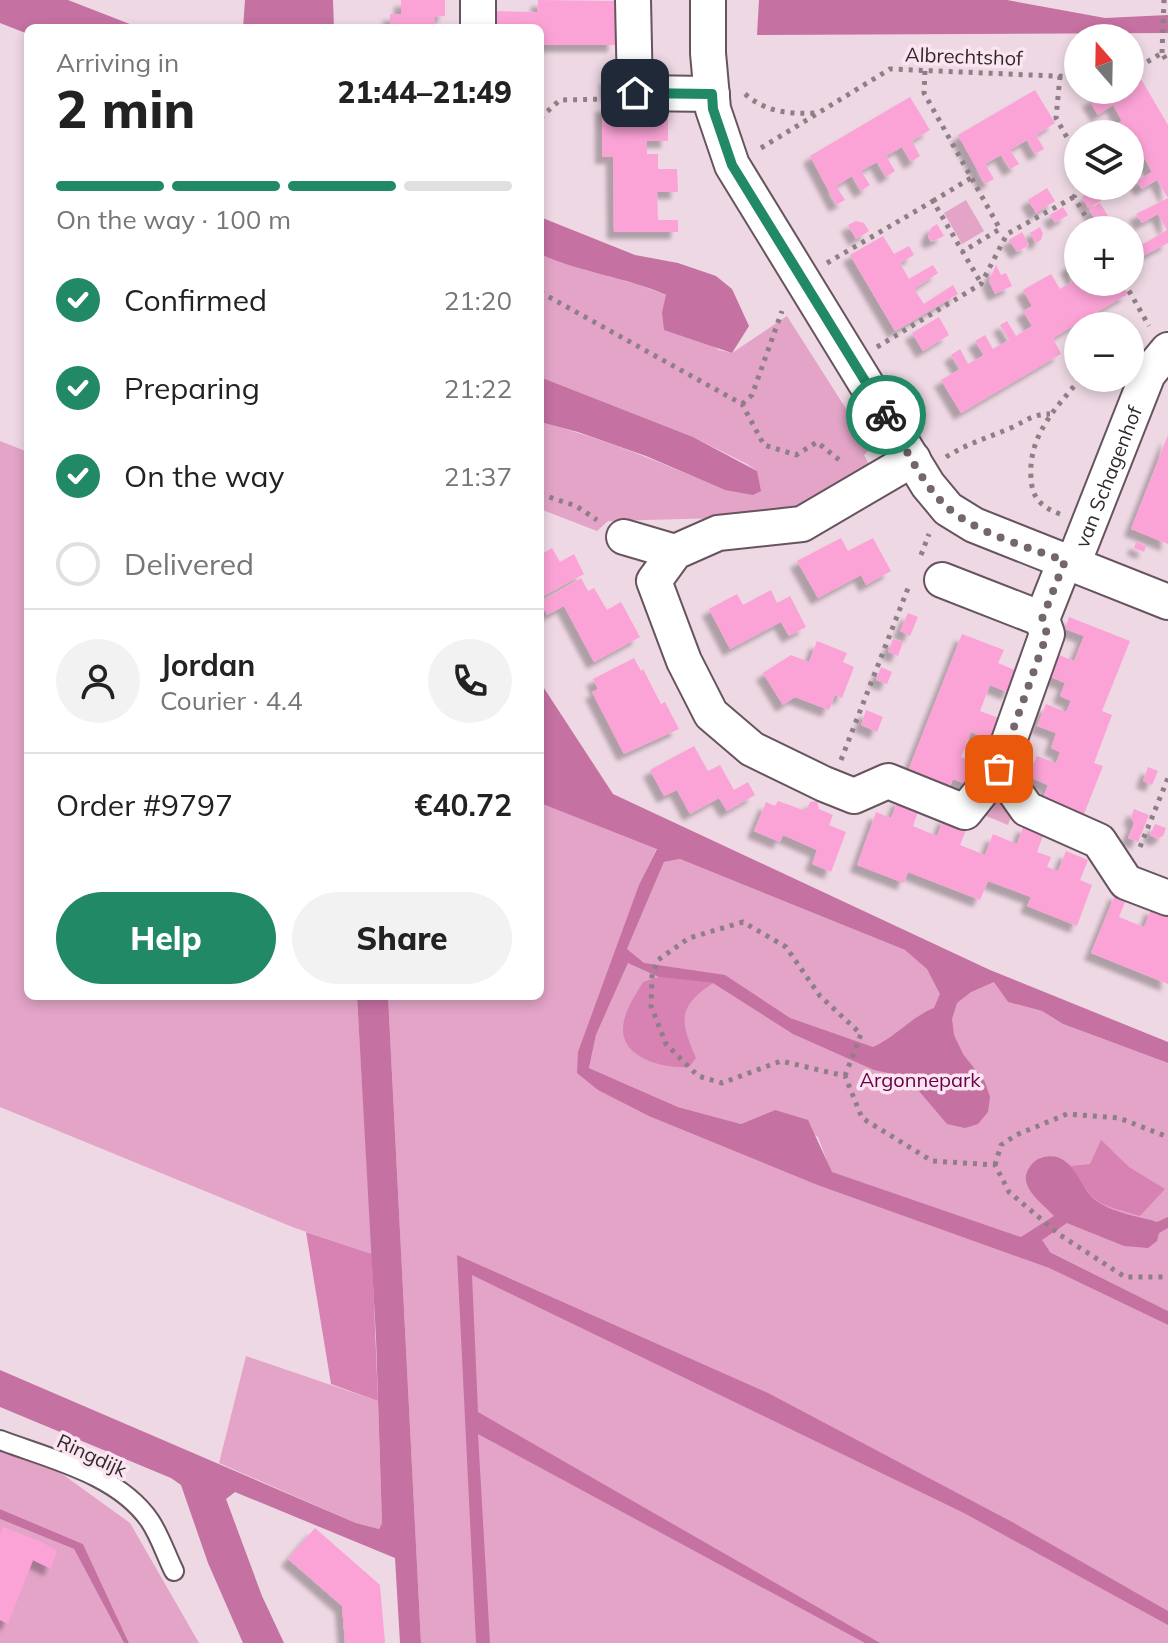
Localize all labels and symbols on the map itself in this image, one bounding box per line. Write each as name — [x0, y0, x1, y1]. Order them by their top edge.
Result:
north arrow — [1064, 24, 1144, 104]
street label: Albrechtshof — [905, 41, 1024, 71]
pin — [601, 59, 669, 127]
courier — [846, 375, 926, 455]
street label: van Schagenhof — [1068, 402, 1147, 551]
pin — [965, 735, 1033, 803]
park label: Argonnepark — [859, 1067, 981, 1092]
street label: Ringdijk — [53, 1428, 132, 1482]

